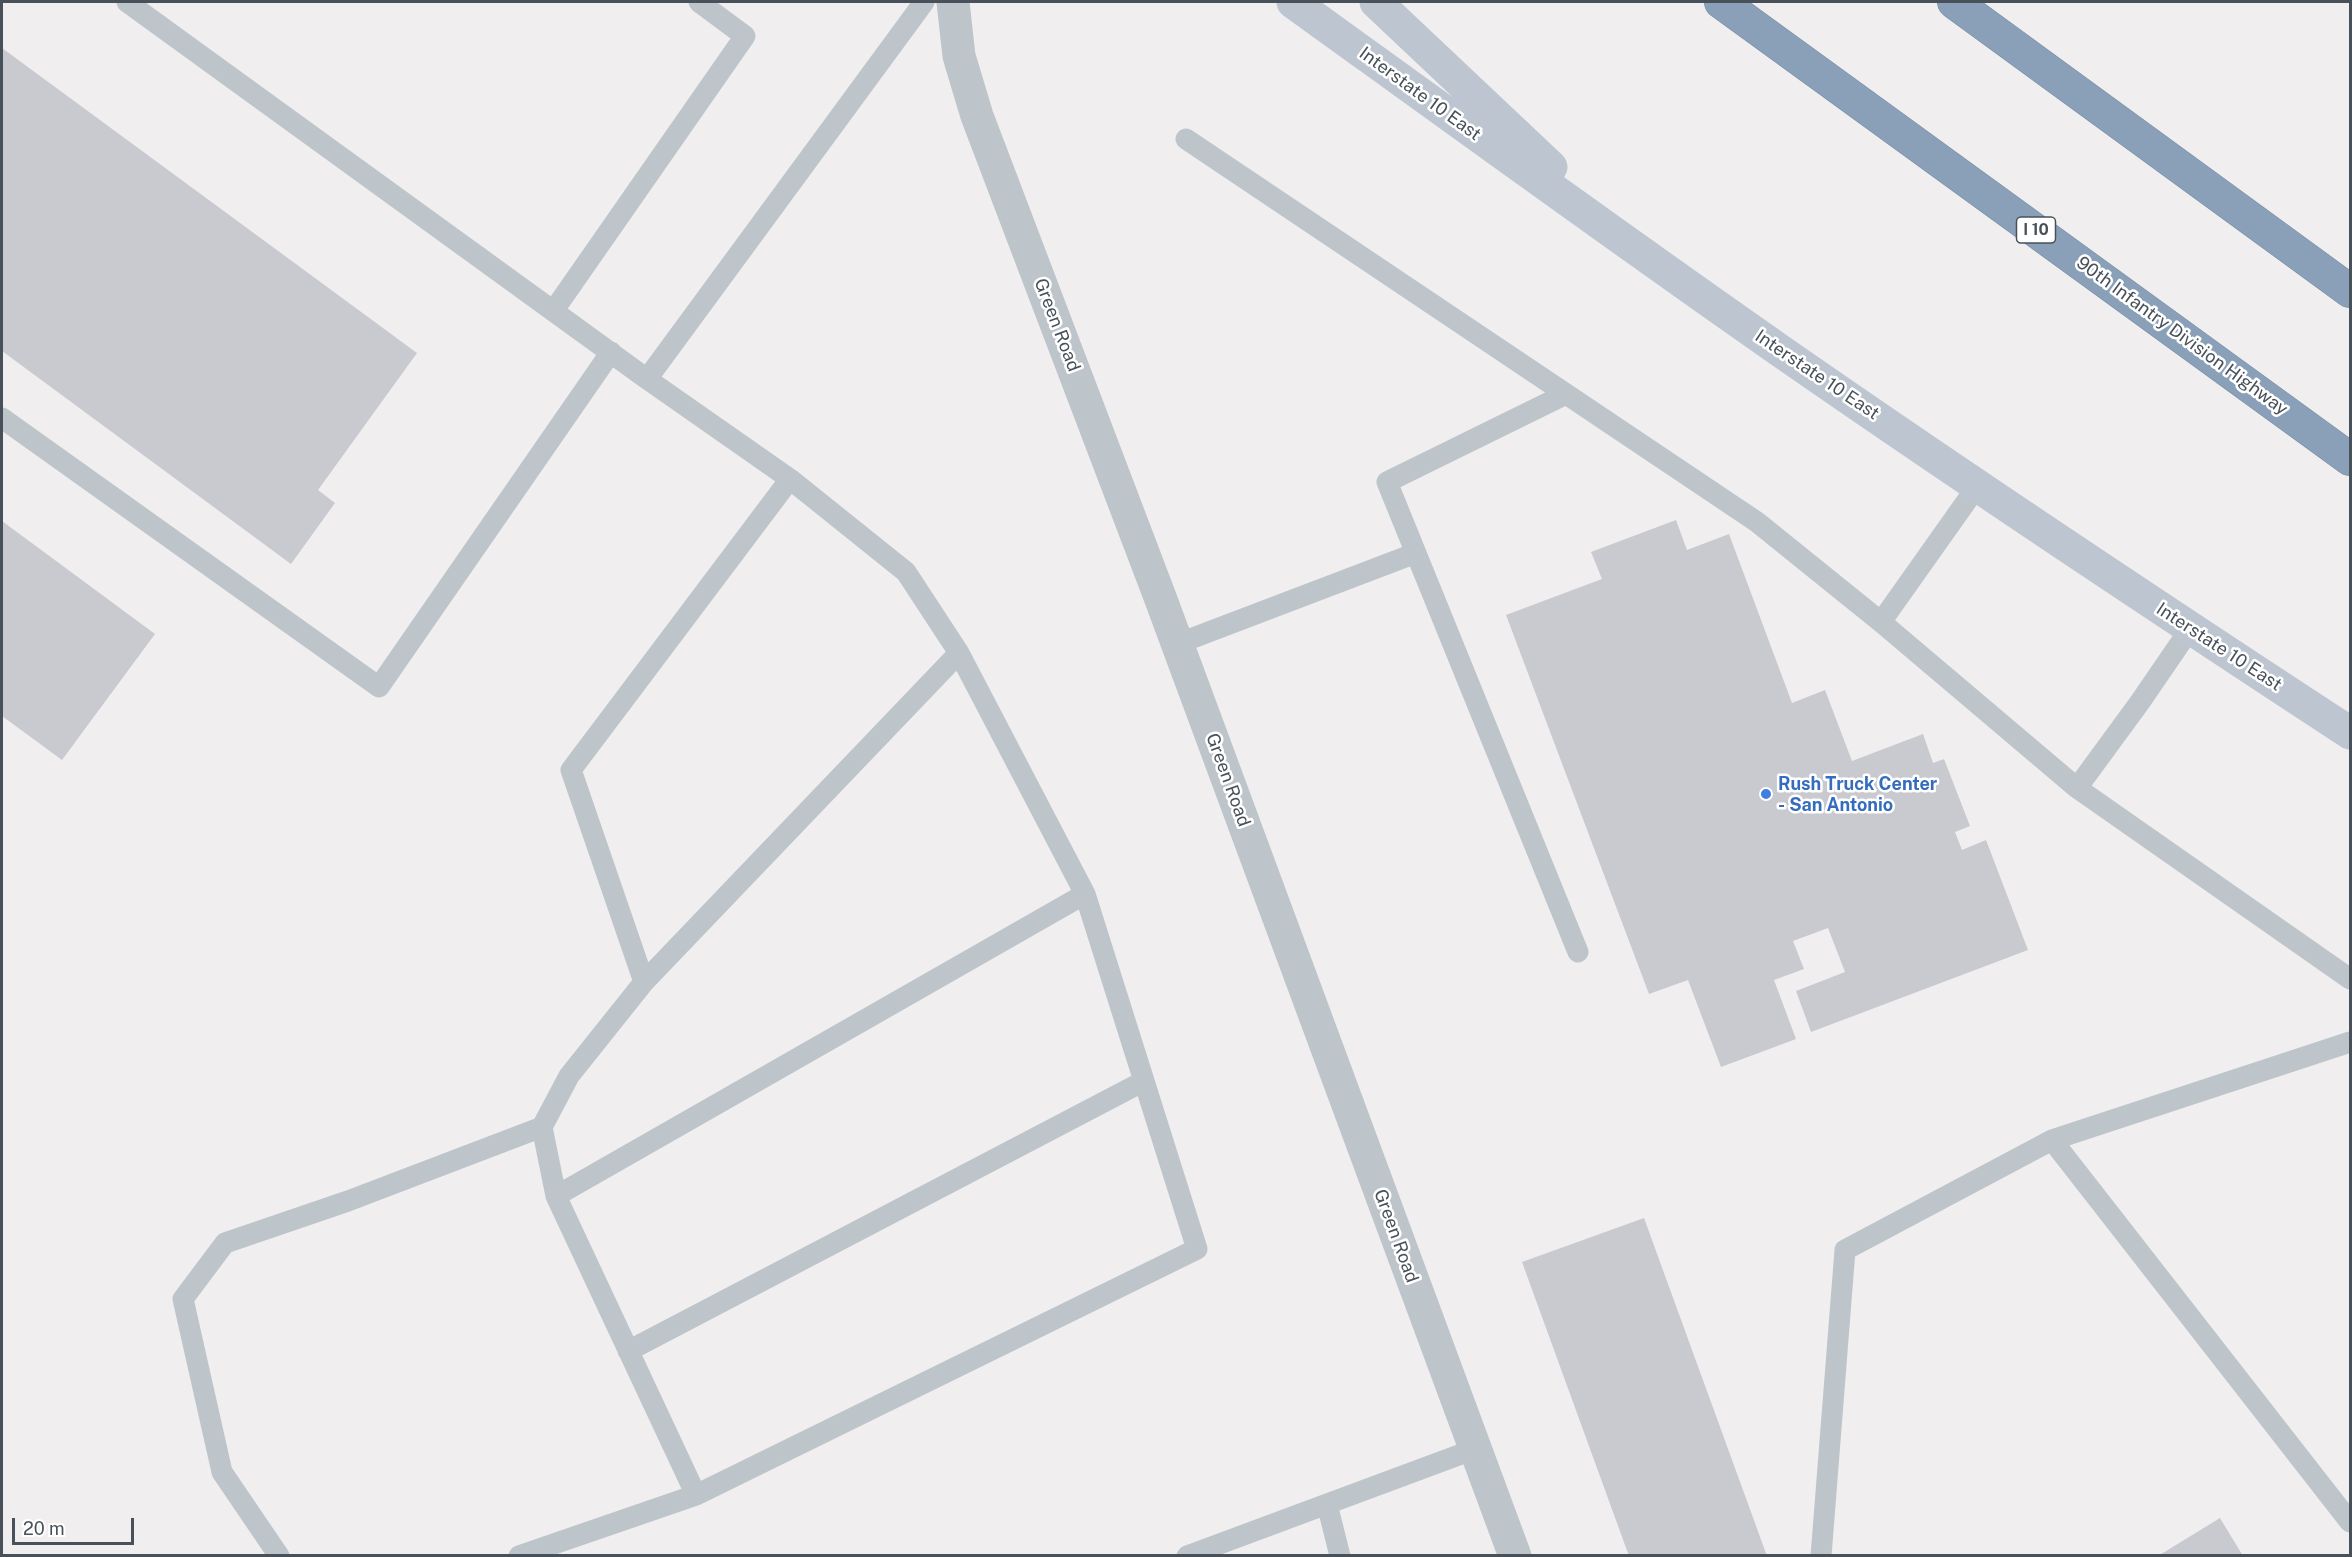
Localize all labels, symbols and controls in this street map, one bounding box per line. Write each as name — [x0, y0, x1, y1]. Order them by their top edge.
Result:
street label: Interstate 10 East — [1355, 43, 1485, 145]
road number: I 10 — [2016, 217, 2056, 243]
street label: 90th Infantry Division Highway — [2072, 252, 2292, 420]
street label: Green Road — [1029, 275, 1085, 375]
street label: Interstate 10 East — [1751, 325, 1883, 425]
street label: Interstate 10 East — [2152, 598, 2286, 696]
street label: Green Road — [1201, 730, 1255, 830]
place label: Rush Truck Center - San Antonio — [1778, 773, 1937, 816]
marker: Rush Truck Center - San Antonio — [1759, 787, 1773, 801]
street label: Green Road — [1369, 1186, 1423, 1286]
scale bar — [15, 1506, 136, 1544]
text: 20 m — [23, 1518, 65, 1539]

